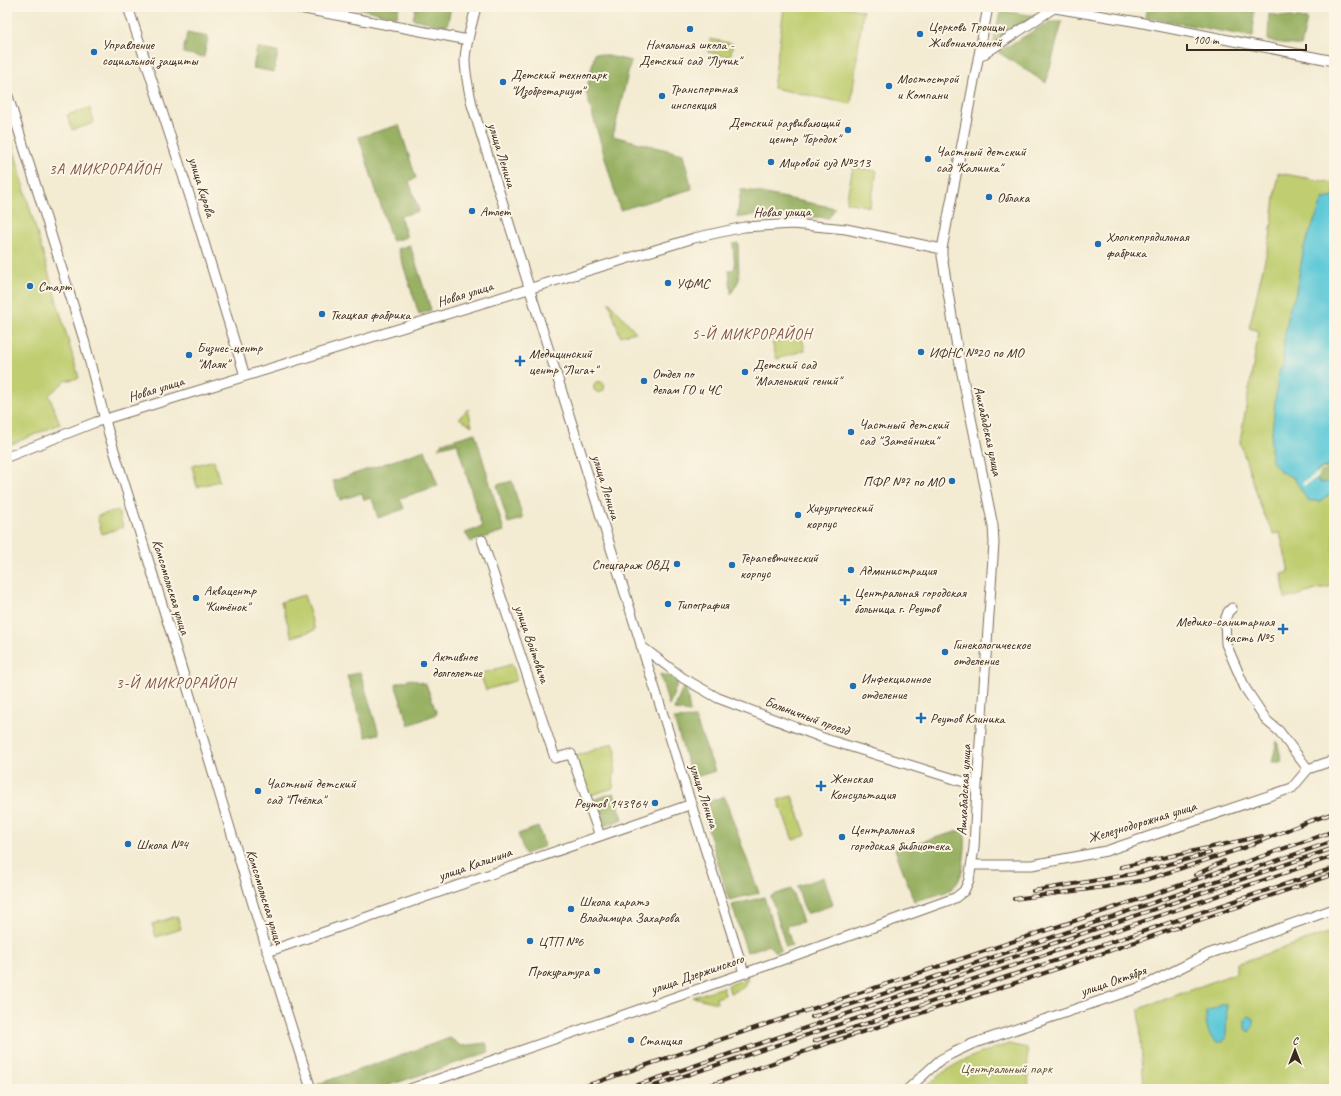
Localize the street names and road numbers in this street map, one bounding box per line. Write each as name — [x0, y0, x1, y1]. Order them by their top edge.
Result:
street label: улица Ленина — [484, 120, 520, 191]
street label: улица Кирова — [185, 154, 220, 220]
street label: Новая улица — [753, 203, 812, 221]
street label: Новая улица — [435, 277, 496, 310]
street label: Новая улица — [126, 372, 187, 405]
street label: Ашхабадская улица — [970, 385, 1006, 478]
street label: улица Ленина — [588, 452, 624, 523]
street label: Комсомольская улица — [148, 537, 194, 638]
street label: улица Войтовича — [510, 602, 554, 686]
street label: Больничный проезд — [763, 693, 853, 740]
street label: Ашхабадская улица — [953, 743, 975, 836]
street label: улица Ленина — [685, 761, 723, 831]
street label: Железнодорожная улица — [1086, 797, 1199, 847]
street label: улица Калинина — [435, 843, 515, 885]
street label: Комсомольская улица — [242, 847, 288, 948]
street label: улица Дзержинского — [647, 950, 747, 998]
street label: улица Октября — [1077, 961, 1150, 1000]

